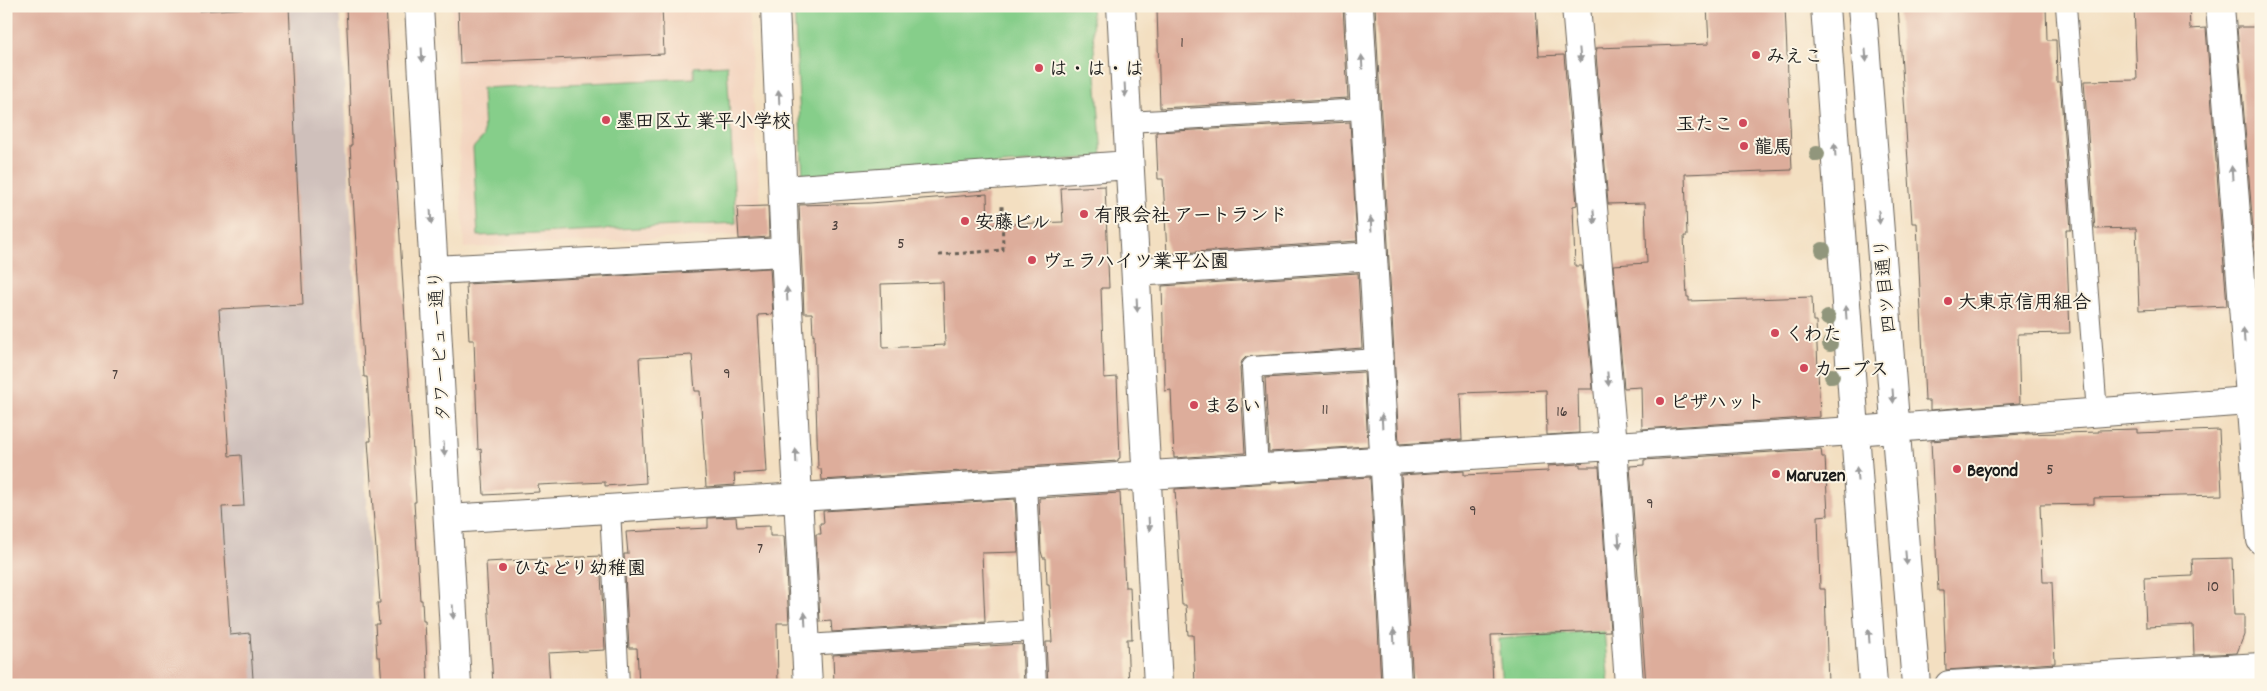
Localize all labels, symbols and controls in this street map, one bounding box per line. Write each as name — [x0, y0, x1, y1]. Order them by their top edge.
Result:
house number: 1 — [1180, 32, 1184, 55]
place label: みえこ — [1766, 45, 1823, 72]
one-way arrow — [418, 47, 426, 63]
one-way arrow — [1576, 47, 1584, 63]
one-way arrow — [1862, 47, 1870, 63]
marker: みえこ — [1750, 49, 1762, 61]
one-way arrow — [1357, 54, 1365, 70]
place label: は・は・は — [1049, 58, 1144, 85]
marker: は・は・は — [1033, 62, 1045, 74]
one-way arrow — [1122, 82, 1130, 98]
one-way arrow — [775, 88, 783, 104]
place label: 墨田区立 業平小学校 — [616, 110, 791, 137]
place label: 玉たこ — [1676, 113, 1733, 140]
marker: 墨田区立 業平小学校 — [600, 114, 612, 126]
marker: 玉たこ — [1737, 117, 1749, 129]
place label: 龍馬 — [1754, 136, 1792, 163]
marker: 龍馬 — [1738, 140, 1750, 152]
one-way arrow — [1831, 142, 1839, 158]
one-way arrow — [2228, 165, 2236, 181]
place label: 有限会社 アートランド — [1094, 204, 1288, 231]
marker: 有限会社 アートランド — [1078, 208, 1090, 220]
one-way arrow — [427, 209, 435, 225]
one-way arrow — [1590, 209, 1598, 225]
one-way arrow — [1875, 209, 1883, 225]
place label: 安藤ビル — [975, 211, 1051, 238]
house number: 3 — [831, 215, 839, 238]
marker: 安藤ビル — [959, 215, 971, 227]
one-way arrow — [1366, 216, 1374, 232]
house number: 5 — [897, 233, 905, 256]
street label: 四ツ目通り — [1870, 237, 1905, 334]
place label: ヴェラハイツ業平公園 — [1042, 250, 1229, 277]
marker: ヴェラハイツ業平公園 — [1026, 254, 1038, 266]
street label: タワービュー通り — [424, 269, 459, 422]
one-way arrow — [783, 286, 791, 302]
place label: 大東京信用組合 — [1958, 291, 2091, 318]
marker: 大東京信用組合 — [1942, 295, 1954, 307]
one-way arrow — [1134, 297, 1142, 313]
one-way arrow — [1842, 304, 1850, 320]
place label: くわた — [1785, 323, 1842, 350]
marker: くわた — [1769, 327, 1781, 339]
one-way arrow — [2240, 327, 2248, 343]
place label: カーブス — [1814, 358, 1889, 385]
marker: カーブス — [1798, 362, 1810, 374]
house number: 9 — [723, 363, 731, 386]
house number: 7 — [112, 364, 118, 387]
one-way arrow — [1604, 371, 1612, 387]
one-way arrow — [1890, 389, 1898, 405]
place label: ピザハット — [1670, 391, 1765, 418]
place label: まるい — [1204, 395, 1261, 422]
marker: ピザハット — [1654, 395, 1666, 407]
marker: まるい — [1188, 399, 1200, 411]
house number: 11 — [1321, 399, 1329, 422]
house number: 16 — [1556, 401, 1568, 424]
one-way arrow — [1377, 413, 1385, 429]
one-way arrow — [440, 442, 448, 458]
one-way arrow — [792, 448, 800, 464]
place label: Beyond — [1967, 459, 2018, 486]
house number: 5 — [2046, 459, 2054, 482]
marker: Beyond — [1951, 463, 1963, 475]
place label: Maruzen — [1786, 464, 1846, 491]
one-way arrow — [1853, 466, 1861, 482]
marker: Maruzen — [1770, 468, 1782, 480]
house number: 9 — [1646, 493, 1654, 516]
house number: 9 — [1469, 500, 1477, 523]
one-way arrow — [1146, 516, 1154, 532]
one-way arrow — [1616, 533, 1624, 549]
house number: 7 — [757, 538, 763, 561]
one-way arrow — [1902, 551, 1910, 567]
place label: ひなどり幼稚園 — [513, 557, 646, 584]
marker: ひなどり幼稚園 — [497, 561, 509, 573]
house number: 10 — [2207, 576, 2219, 599]
one-way arrow — [450, 604, 458, 620]
one-way arrow — [800, 610, 808, 626]
one-way arrow — [1389, 628, 1397, 644]
one-way arrow — [1865, 628, 1873, 644]

